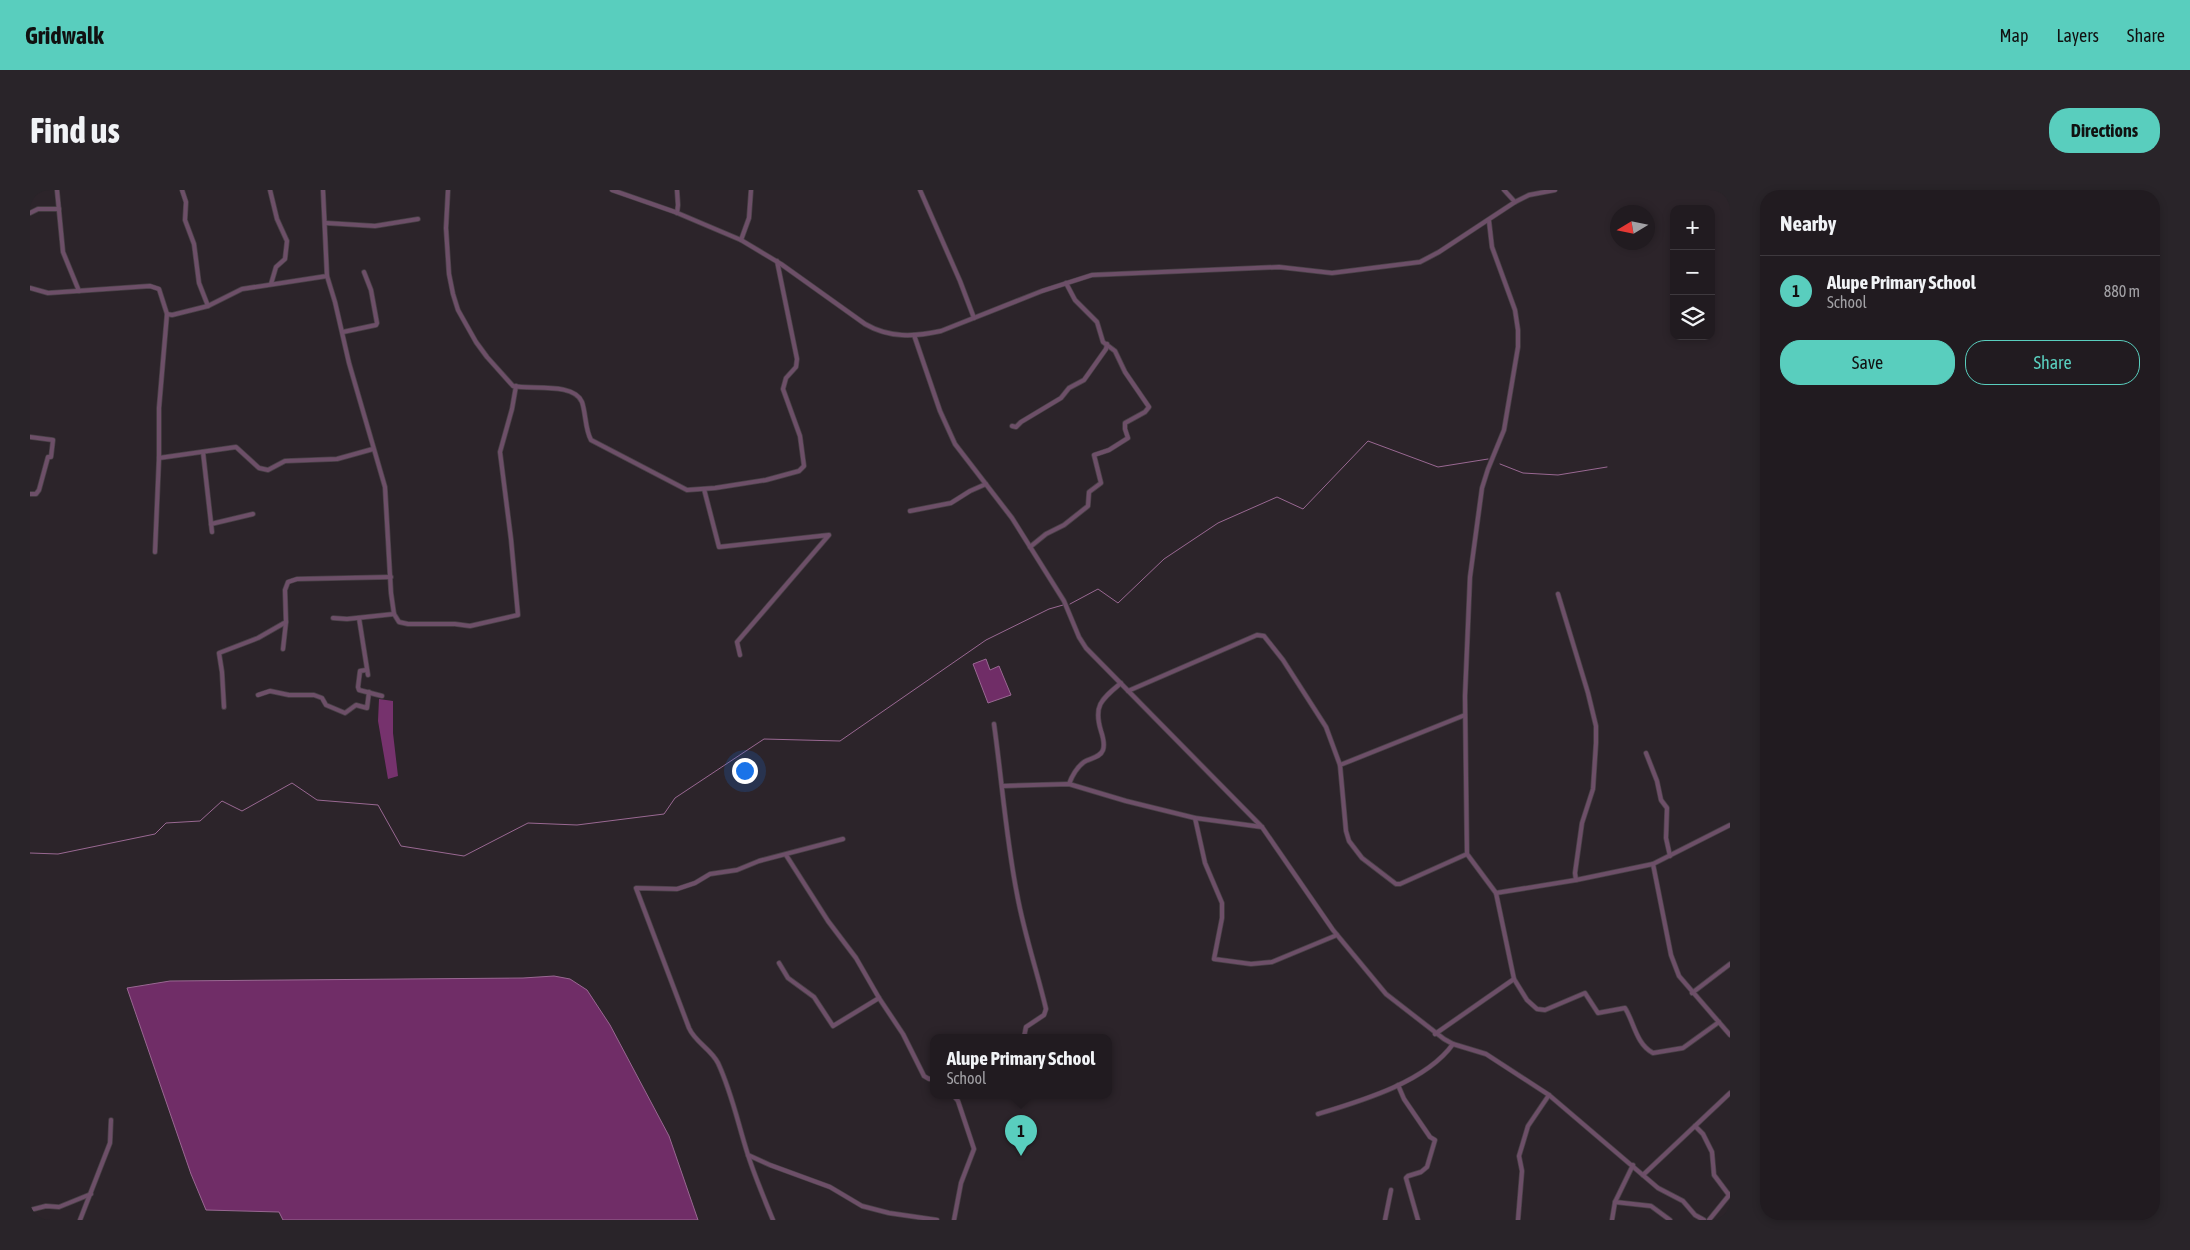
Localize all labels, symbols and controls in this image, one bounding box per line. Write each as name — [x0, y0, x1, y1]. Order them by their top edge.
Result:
text: Gridwalk — [25, 22, 104, 49]
text: Map — [1999, 25, 2028, 46]
text: Layers — [2056, 25, 2099, 46]
text: Share — [2127, 25, 2165, 46]
button: Directions — [2049, 108, 2160, 153]
text: Find us — [30, 110, 120, 150]
north arrow — [1610, 205, 1655, 250]
map controls — [1670, 205, 1715, 340]
button: + — [1670, 205, 1715, 250]
text: Nearby — [1780, 211, 1836, 235]
button: − — [1670, 250, 1715, 295]
text: Alupe Primary School — [1827, 271, 1976, 293]
text: 1 — [1792, 282, 1800, 300]
text: 880 m — [2104, 282, 2140, 300]
text: School — [1827, 293, 1867, 311]
button: layers — [1670, 295, 1715, 340]
button: Save — [1780, 340, 1955, 385]
button: Share — [1965, 340, 2140, 385]
your location — [732, 758, 758, 784]
popup — [930, 1034, 1112, 1099]
text: Alupe Primary School — [947, 1047, 1095, 1069]
text: School — [947, 1069, 986, 1087]
pin: 1 — [1005, 1115, 1037, 1156]

